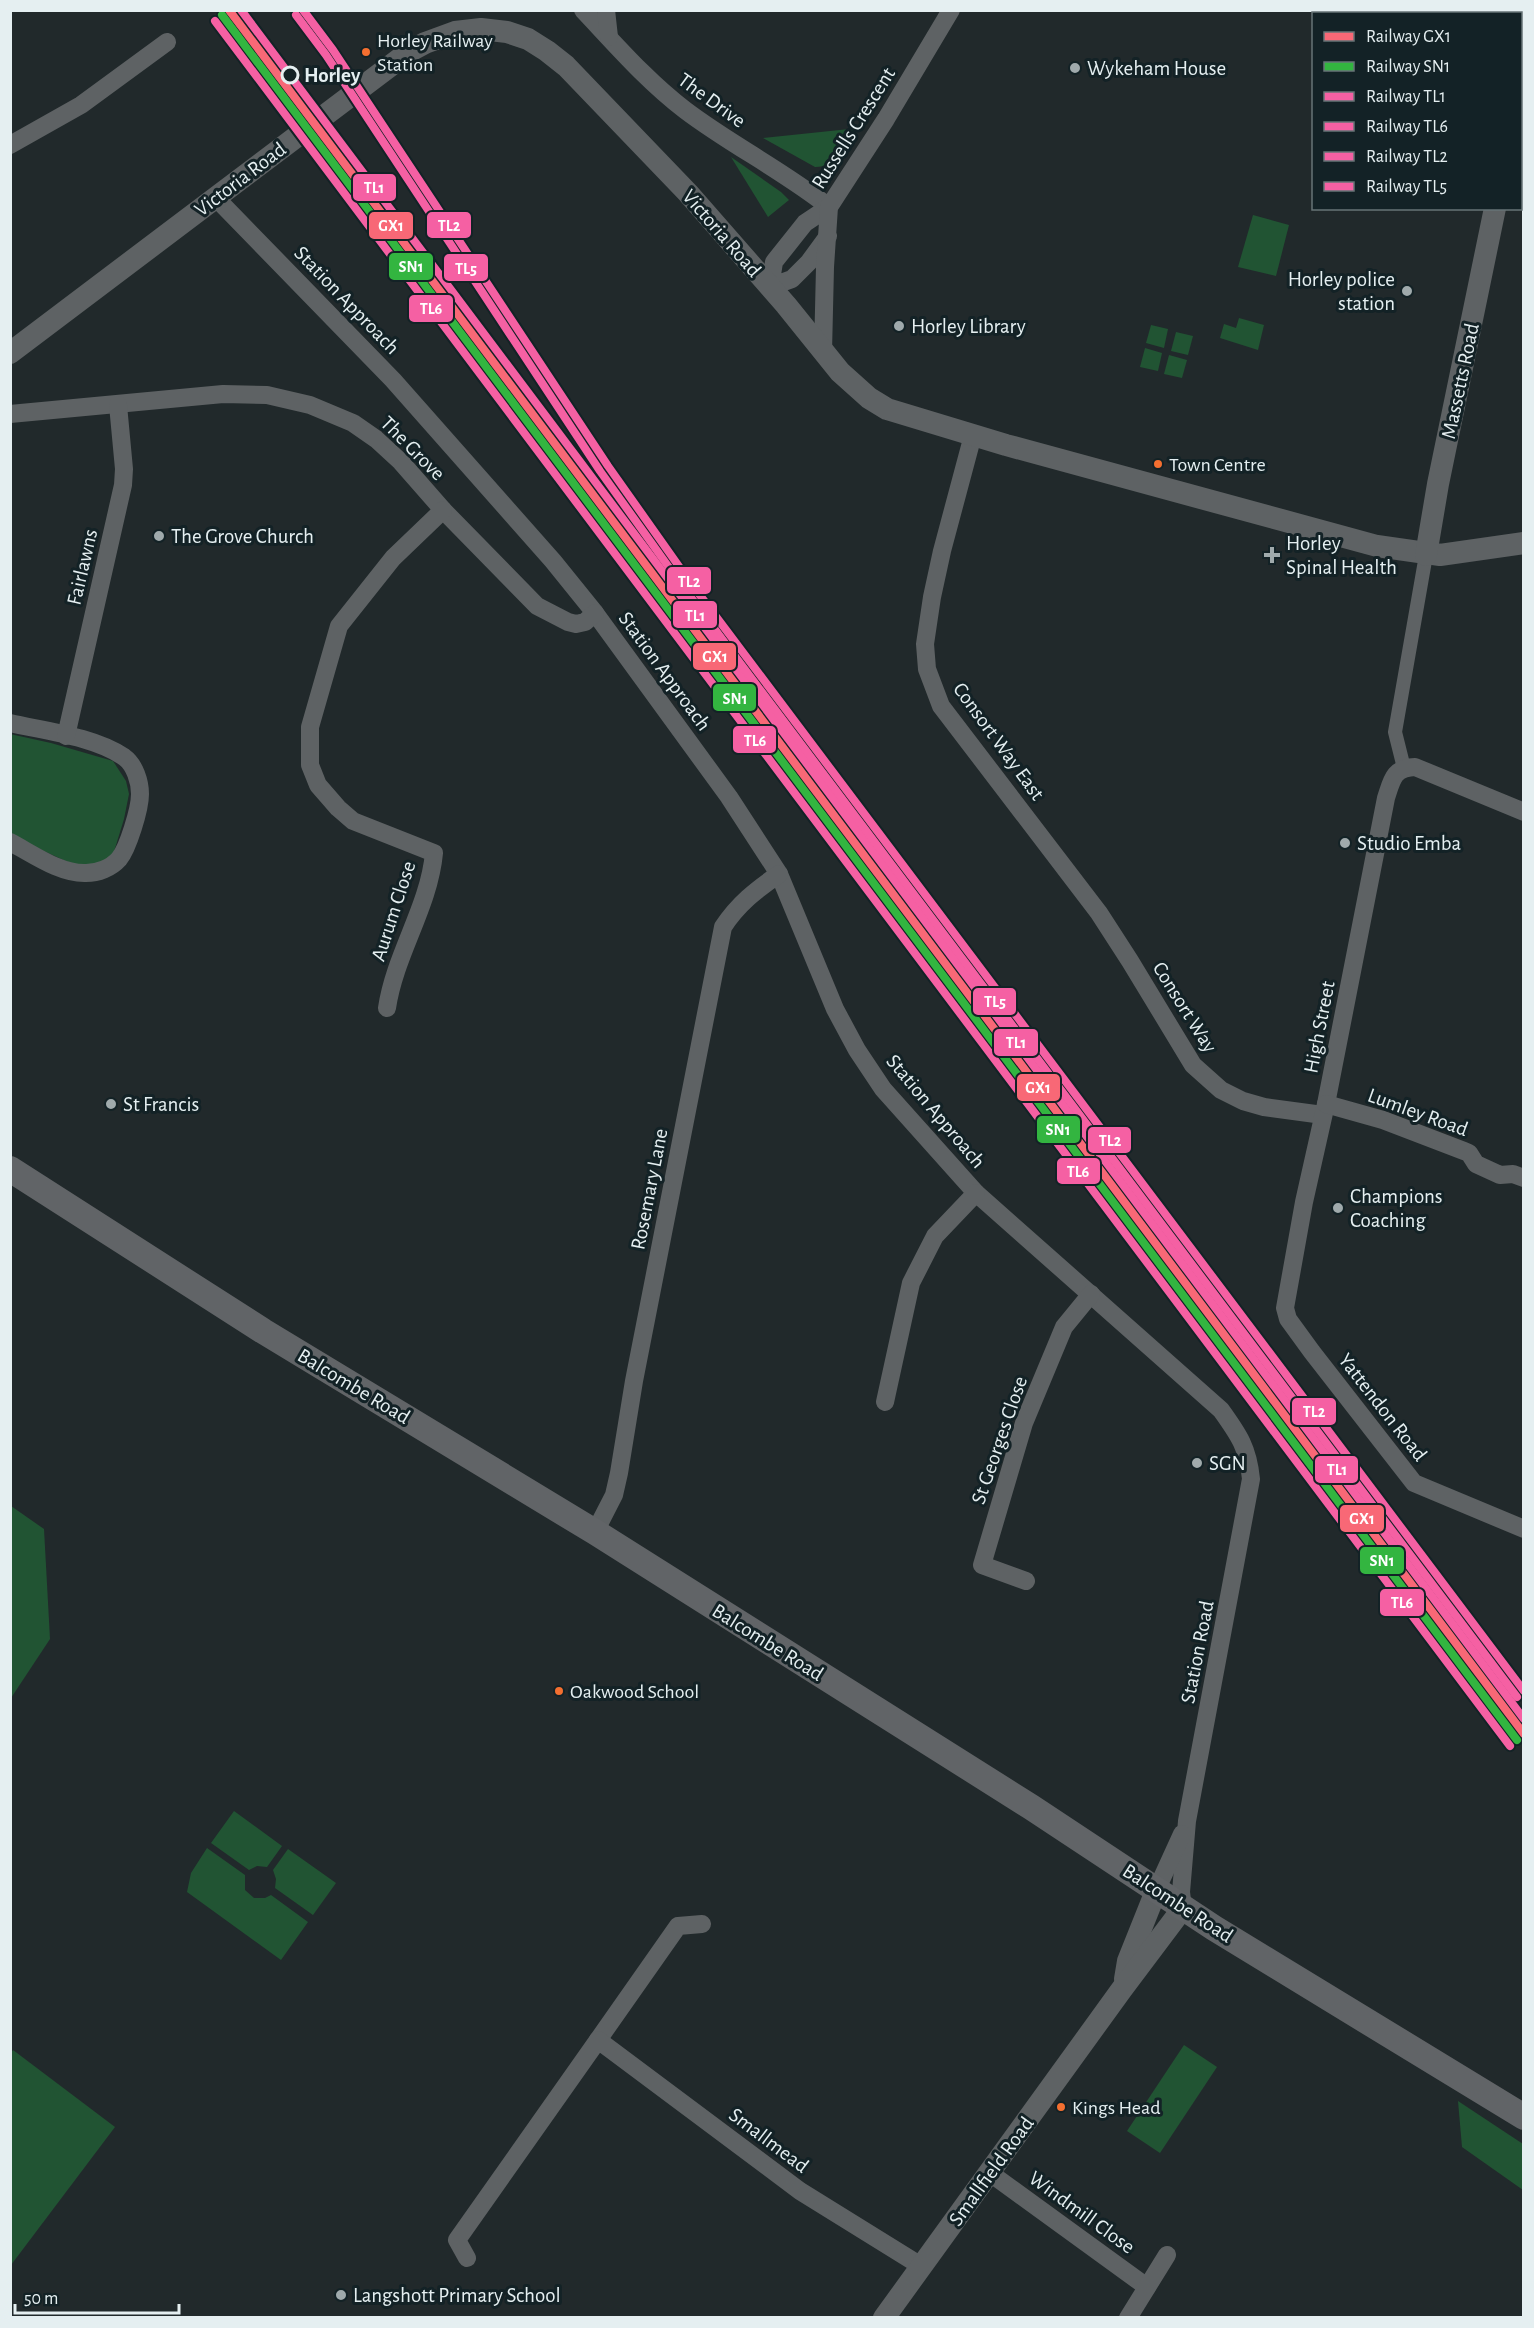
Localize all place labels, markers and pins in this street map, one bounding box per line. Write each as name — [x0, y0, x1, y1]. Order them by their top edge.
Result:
place label: Horley Railway Station — [377, 31, 493, 75]
marker: Horley Railway Station — [360, 46, 372, 58]
place label: Wykeham House — [1087, 58, 1226, 79]
marker: Wykeham House — [1068, 61, 1082, 75]
place label: Horley — [304, 65, 361, 86]
marker: Horley — [281, 66, 299, 84]
place label: Horley police station — [1288, 269, 1395, 314]
marker: Horley police station — [1400, 284, 1414, 298]
place label: Horley Library — [911, 316, 1026, 337]
marker: Horley Library — [892, 319, 906, 333]
place label: Town Centre — [1169, 455, 1266, 475]
marker: Town Centre — [1152, 458, 1164, 470]
place label: The Grove Church — [171, 526, 314, 547]
marker: The Grove Church — [152, 529, 166, 543]
place label: Horley Spinal Health — [1286, 533, 1397, 578]
marker: Horley Spinal Health — [1263, 546, 1281, 564]
place label: Studio Emba — [1357, 833, 1462, 854]
marker: Studio Emba — [1338, 836, 1352, 850]
place label: St Francis — [123, 1094, 199, 1115]
marker: St Francis — [104, 1097, 118, 1111]
place label: Champions Coaching — [1350, 1186, 1443, 1231]
marker: Champions Coaching — [1331, 1201, 1345, 1215]
place label: SGN — [1209, 1453, 1246, 1474]
marker: SGN — [1190, 1456, 1204, 1470]
place label: Oakwood School — [570, 1682, 699, 1702]
marker: Oakwood School — [553, 1685, 565, 1697]
place label: Kings Head — [1072, 2098, 1161, 2118]
marker: Kings Head — [1055, 2101, 1067, 2113]
place label: Langshott Primary School — [353, 2285, 561, 2306]
marker: Langshott Primary School — [334, 2288, 348, 2302]

